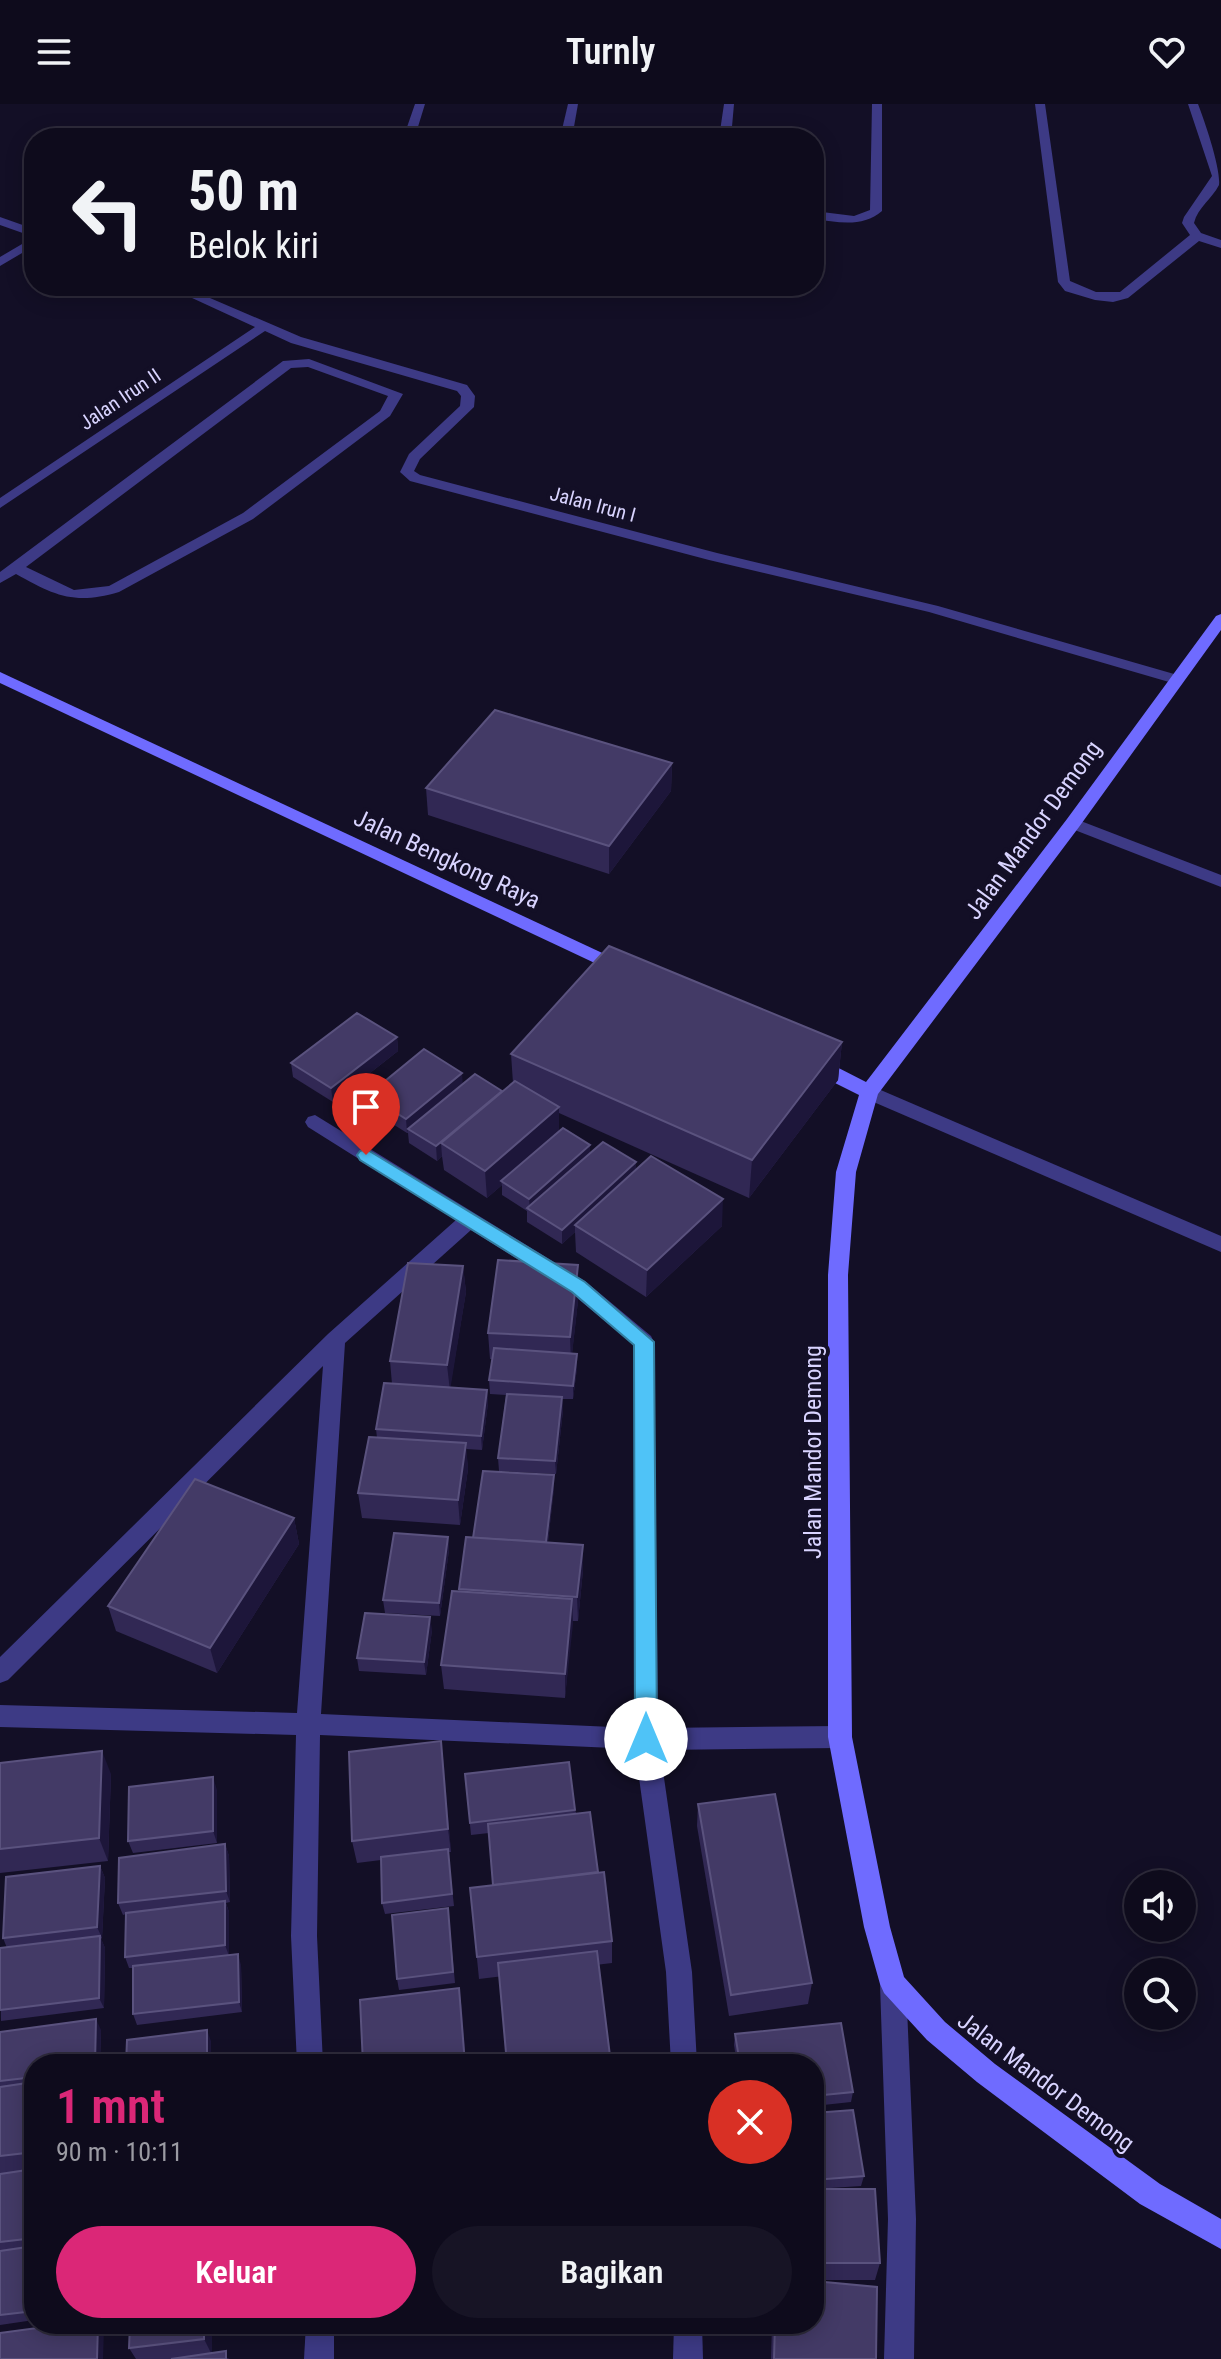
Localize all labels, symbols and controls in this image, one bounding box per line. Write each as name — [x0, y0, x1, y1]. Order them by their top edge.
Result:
icon: menu — [32, 30, 76, 74]
icon: heart — [1145, 30, 1189, 74]
text: Turnly — [566, 31, 655, 73]
text: 50 m — [188, 158, 299, 224]
icon: left — [56, 160, 160, 264]
text: Belok kiri — [188, 225, 319, 267]
street label: Jalan Irun II — [75, 363, 165, 435]
street label: Jalan Irun I — [548, 481, 638, 527]
street label: Jalan Mandor Demong — [959, 735, 1107, 925]
street label: Jalan Bengkong Raya — [349, 804, 545, 914]
pin — [332, 1073, 400, 1155]
icon: arrive — [344, 1085, 388, 1129]
street label: Jalan Mandor Demong — [799, 1345, 827, 1559]
position arrow — [604, 1697, 688, 1781]
map controls — [1124, 1870, 1196, 2030]
button: sound — [1124, 1870, 1196, 1942]
button: search — [1124, 1958, 1196, 2030]
street label: Jalan Mandor Demong — [952, 2006, 1140, 2158]
text: 1 mnt — [56, 2078, 165, 2135]
button: close — [708, 2080, 792, 2164]
text: 90 m · 10:11 — [56, 2137, 183, 2167]
button: Keluar — [56, 2226, 416, 2318]
button: Bagikan — [432, 2226, 792, 2318]

